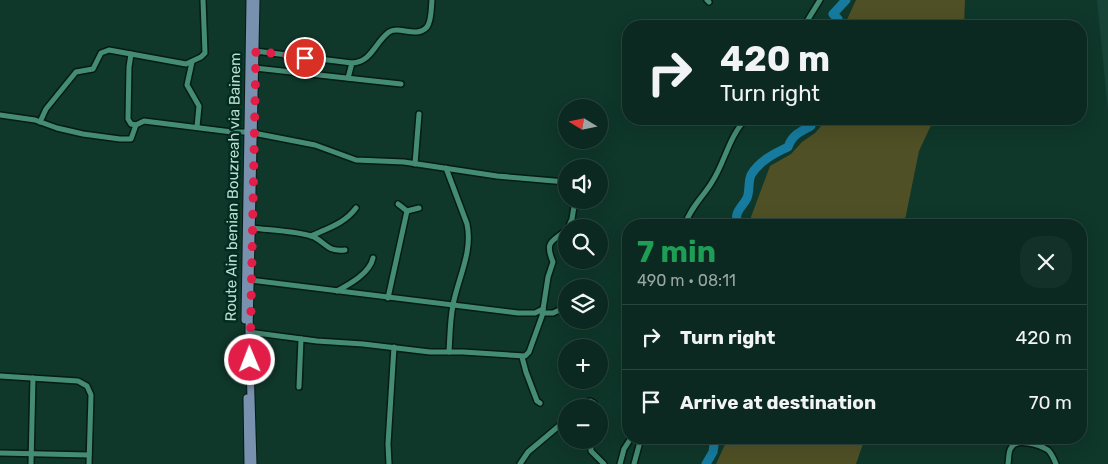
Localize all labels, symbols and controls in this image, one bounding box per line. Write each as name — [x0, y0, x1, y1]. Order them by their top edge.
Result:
pin — [284, 37, 326, 79]
text: 420 m — [720, 38, 830, 80]
icon: right — [637, 40, 702, 105]
icon: arrive — [291, 44, 319, 72]
street label: Route Ain benian Bouzreah via Bainem — [222, 52, 244, 322]
text: Turn right — [720, 80, 820, 107]
north arrow — [558, 99, 608, 149]
map controls — [558, 99, 608, 449]
button: sound — [558, 159, 608, 209]
button: search — [558, 219, 608, 269]
text: 7 min — [637, 234, 716, 270]
button: close — [1020, 236, 1072, 288]
text: 490 m · 08:11 — [637, 271, 736, 290]
button: layers — [558, 279, 608, 329]
icon: right — [637, 323, 665, 351]
text: Turn right — [680, 326, 775, 349]
text: 420 m — [1015, 326, 1072, 349]
position arrow — [223, 333, 275, 385]
button: + — [558, 339, 608, 389]
icon: arrive — [637, 388, 665, 416]
text: Arrive at destination — [680, 391, 876, 414]
text: 70 m — [1029, 391, 1072, 414]
button: − — [558, 399, 608, 449]

